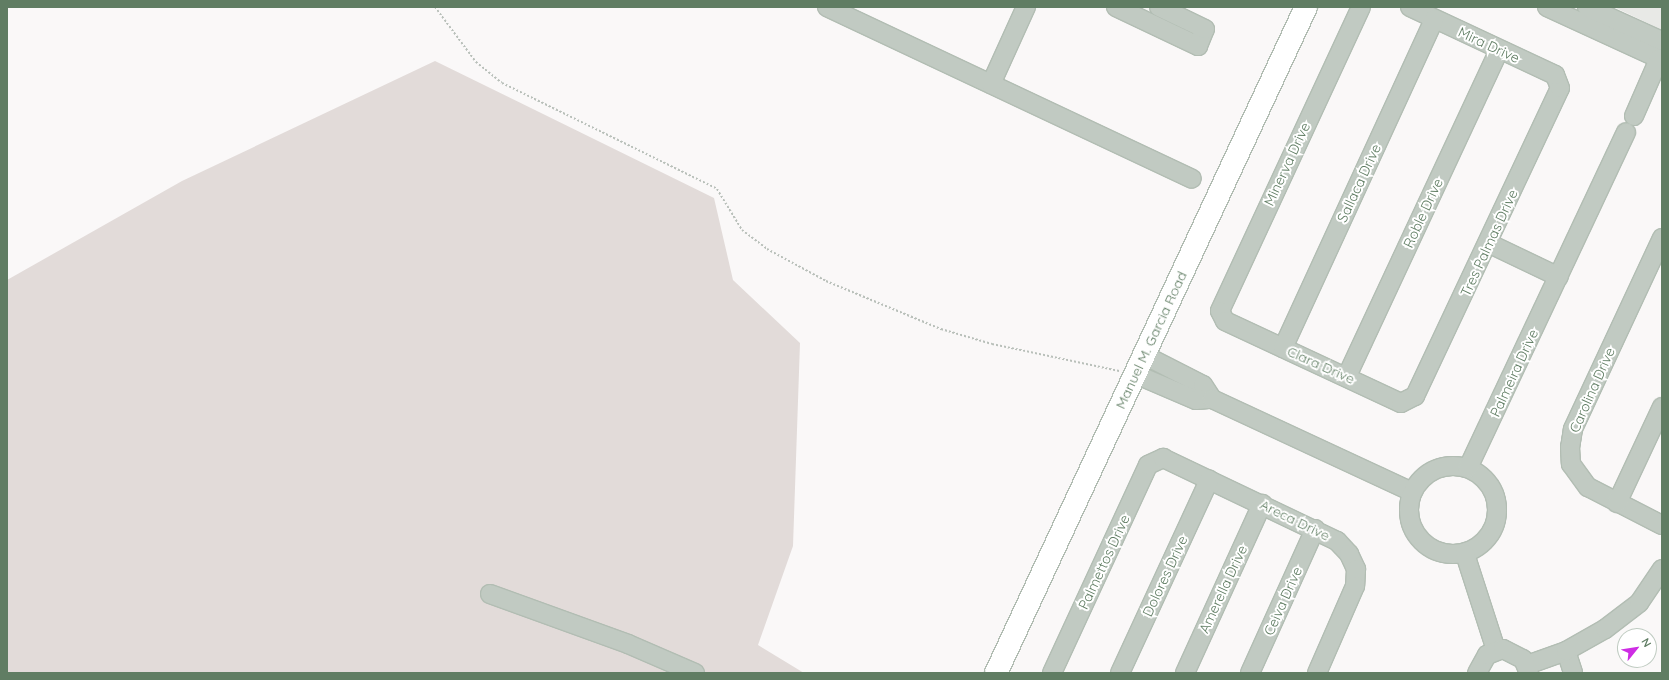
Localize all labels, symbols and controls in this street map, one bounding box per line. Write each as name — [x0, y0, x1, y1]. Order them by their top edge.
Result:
street label: Mira Drive — [1456, 23, 1522, 67]
street label: Minerva Drive — [1260, 120, 1314, 208]
street label: Sallaca Drive — [1334, 141, 1384, 225]
street label: Roble Drive — [1400, 176, 1446, 250]
street label: Tres Palmas Drive — [1457, 187, 1521, 299]
street label: Manuel M. Garcia Road — [1112, 269, 1190, 411]
street label: Palmeira Drive — [1486, 326, 1542, 420]
street label: Clara Drive — [1285, 343, 1357, 387]
street label: Carolina Drive — [1566, 345, 1618, 435]
street label: Areca Drive — [1257, 496, 1333, 544]
street label: Palmettos Drive — [1075, 512, 1133, 612]
street label: Dolores Drive — [1139, 533, 1191, 619]
street label: Amerella Drive — [1195, 542, 1251, 636]
street label: Ceiva Drive — [1260, 564, 1306, 638]
north arrow — [1617, 628, 1657, 668]
text: N — [1638, 635, 1655, 650]

